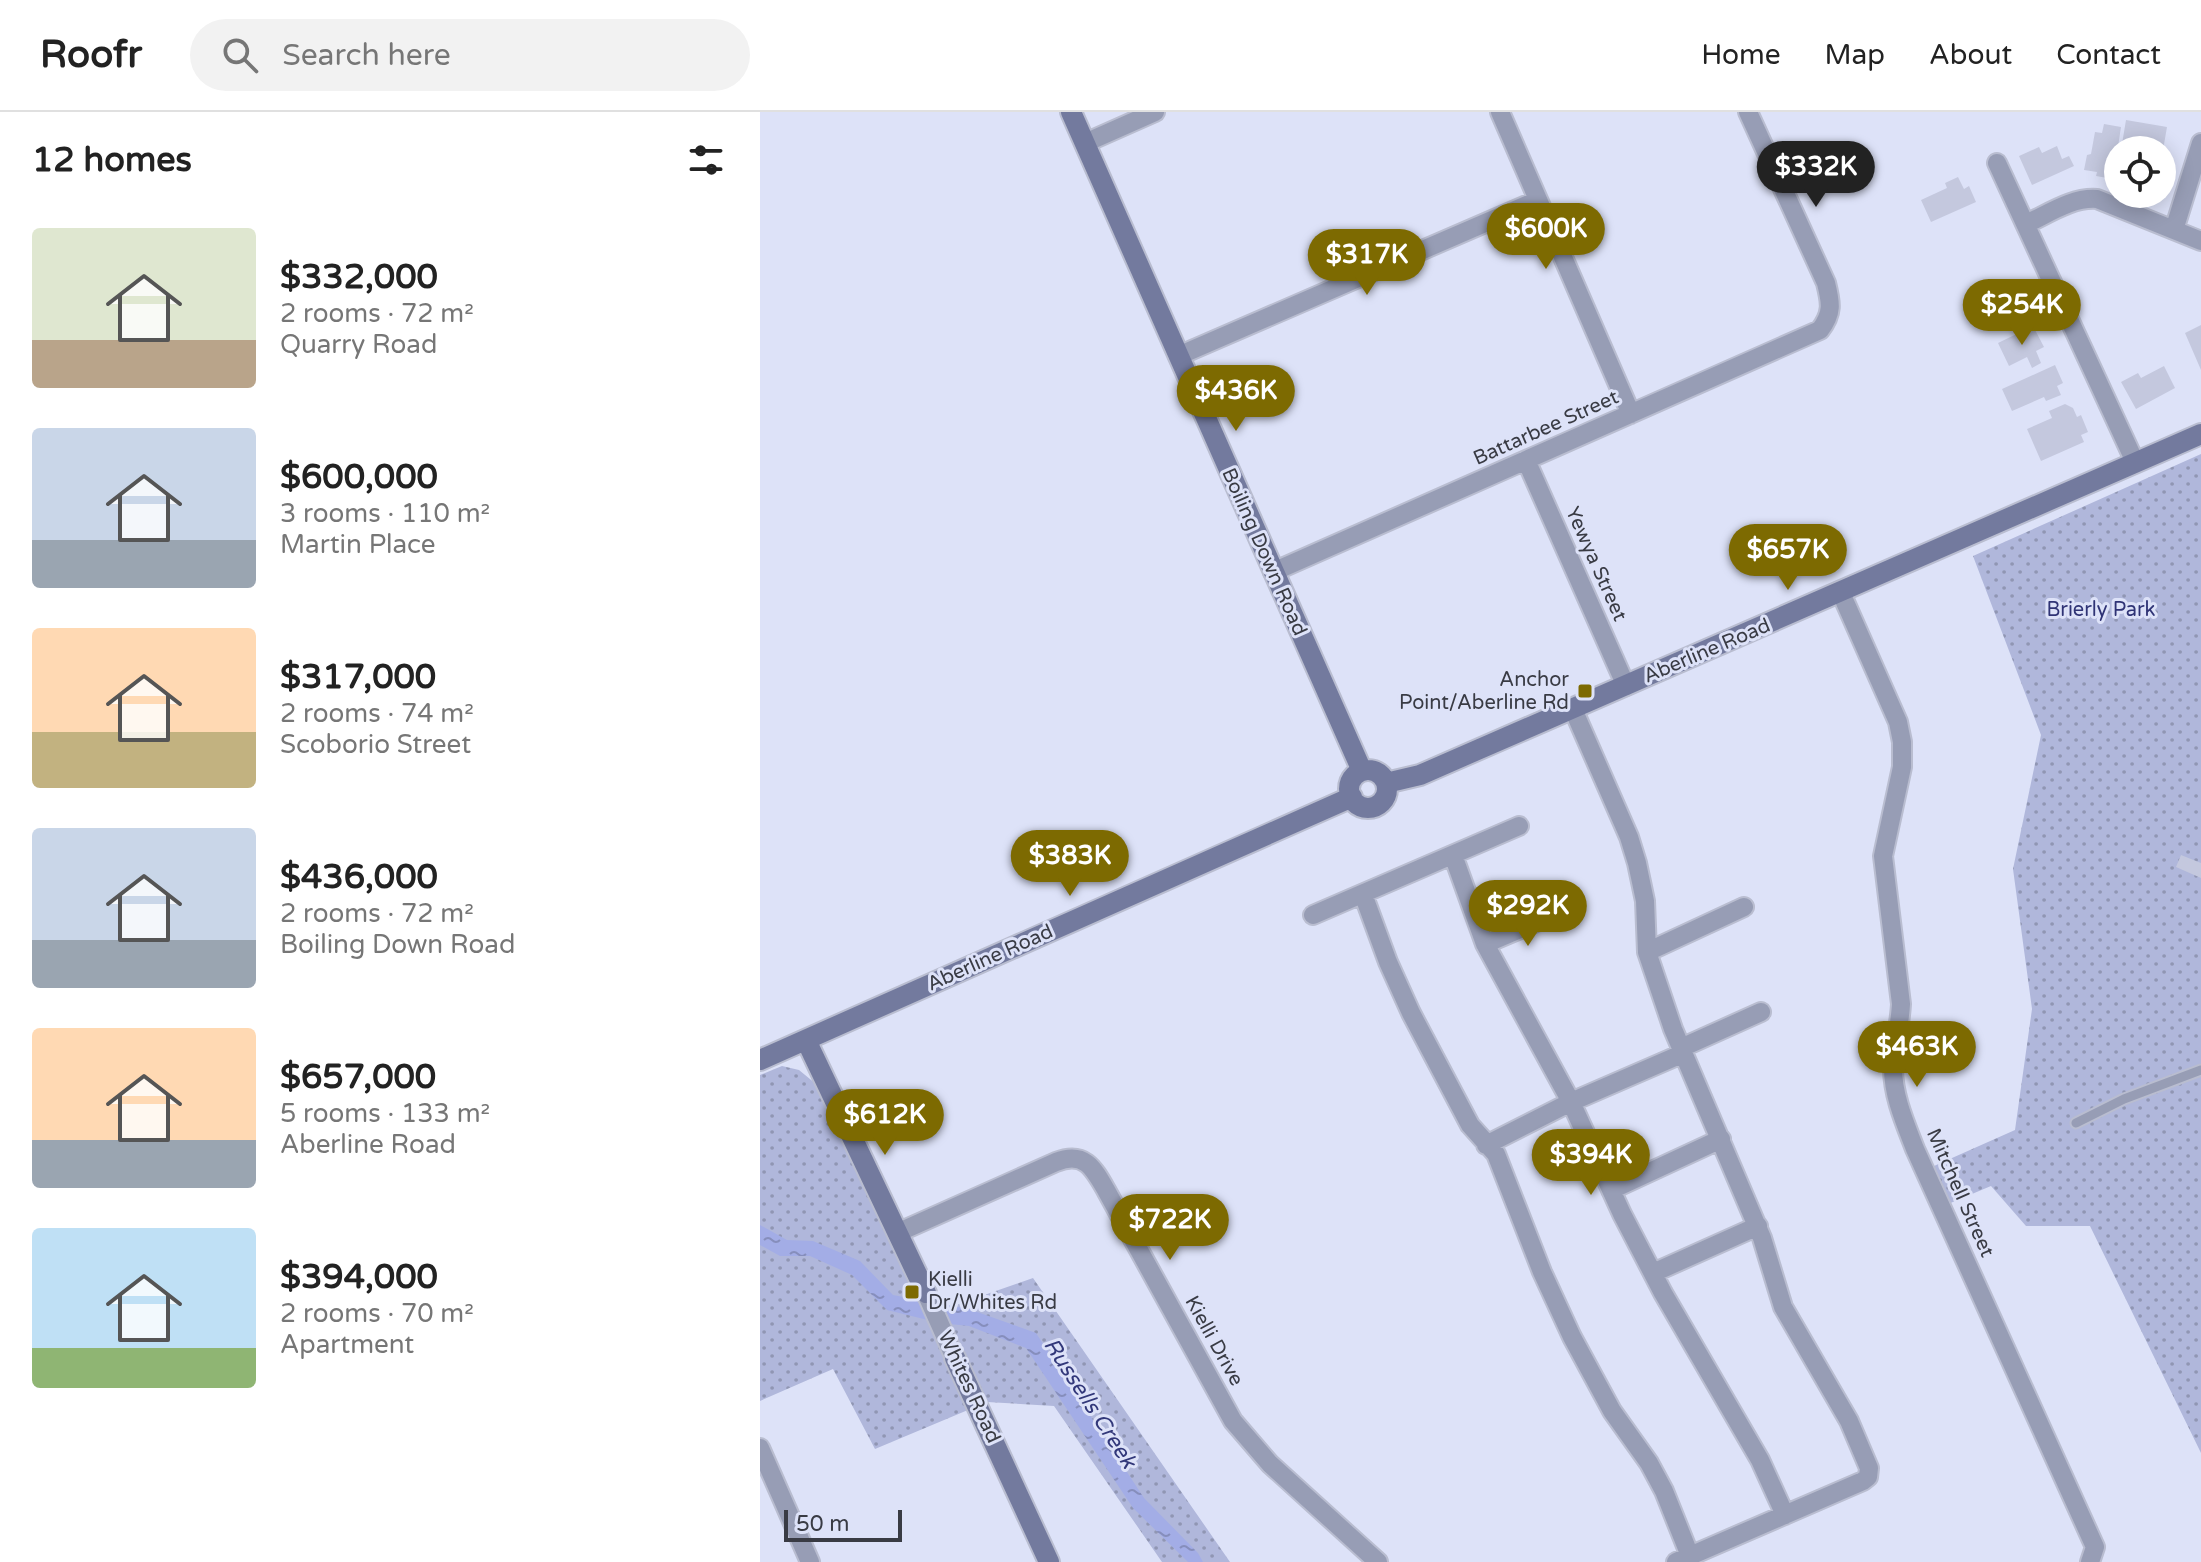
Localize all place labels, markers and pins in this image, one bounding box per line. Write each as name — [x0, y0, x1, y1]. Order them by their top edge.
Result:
pin: $332K — [1760, 141, 1872, 209]
pin: $600K — [1490, 203, 1602, 271]
pin: $317K — [1311, 229, 1423, 297]
pin: $254K — [1966, 279, 2078, 347]
pin: $436K — [1180, 365, 1292, 433]
pin: $657K — [1732, 524, 1844, 592]
place label: Anchor Point/Aberline Rd — [1399, 668, 1569, 715]
marker: Anchor Point/Aberline Rd — [1576, 682, 1594, 700]
pin: $383K — [1014, 830, 1126, 898]
pin: $292K — [1472, 880, 1584, 948]
pin: $463K — [1861, 1021, 1973, 1089]
pin: $612K — [829, 1089, 941, 1157]
pin: $394K — [1535, 1129, 1647, 1197]
pin: $722K — [1114, 1194, 1226, 1262]
place label: Kielli Dr/Whites Rd — [928, 1268, 1057, 1315]
marker: Kielli Dr/Whites Rd — [903, 1283, 921, 1301]

